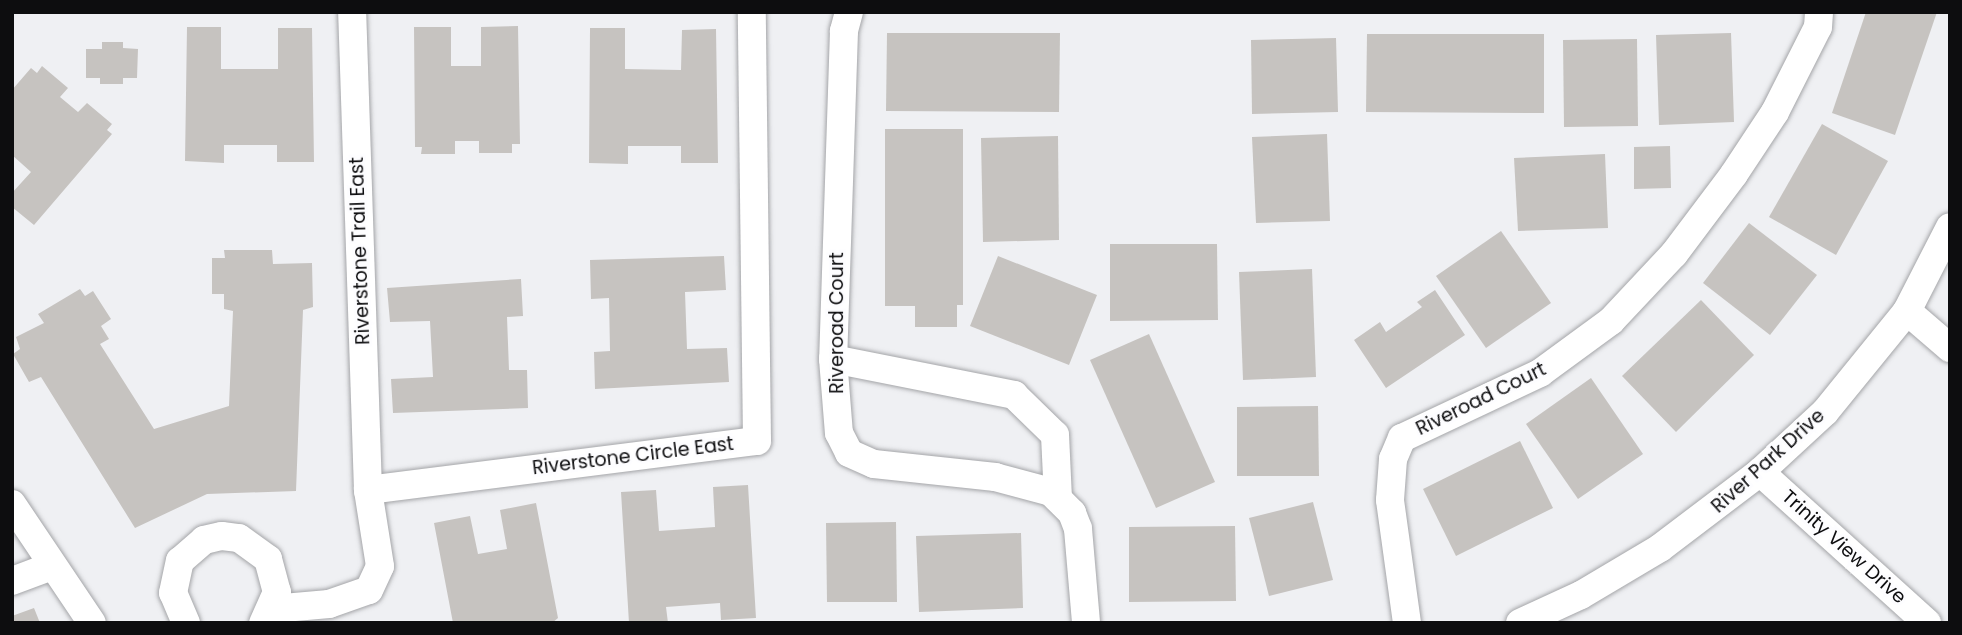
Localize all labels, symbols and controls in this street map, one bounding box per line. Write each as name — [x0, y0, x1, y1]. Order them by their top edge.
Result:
street label: Riverstone Trail East — [345, 157, 375, 345]
street label: Riveroad Court — [826, 252, 848, 394]
street label: Riveroad Court — [1412, 358, 1550, 440]
street label: River Park Drive — [1707, 404, 1829, 518]
street label: Riverstone Circle East — [531, 432, 735, 480]
street label: Trinity View Drive — [1777, 485, 1911, 609]

